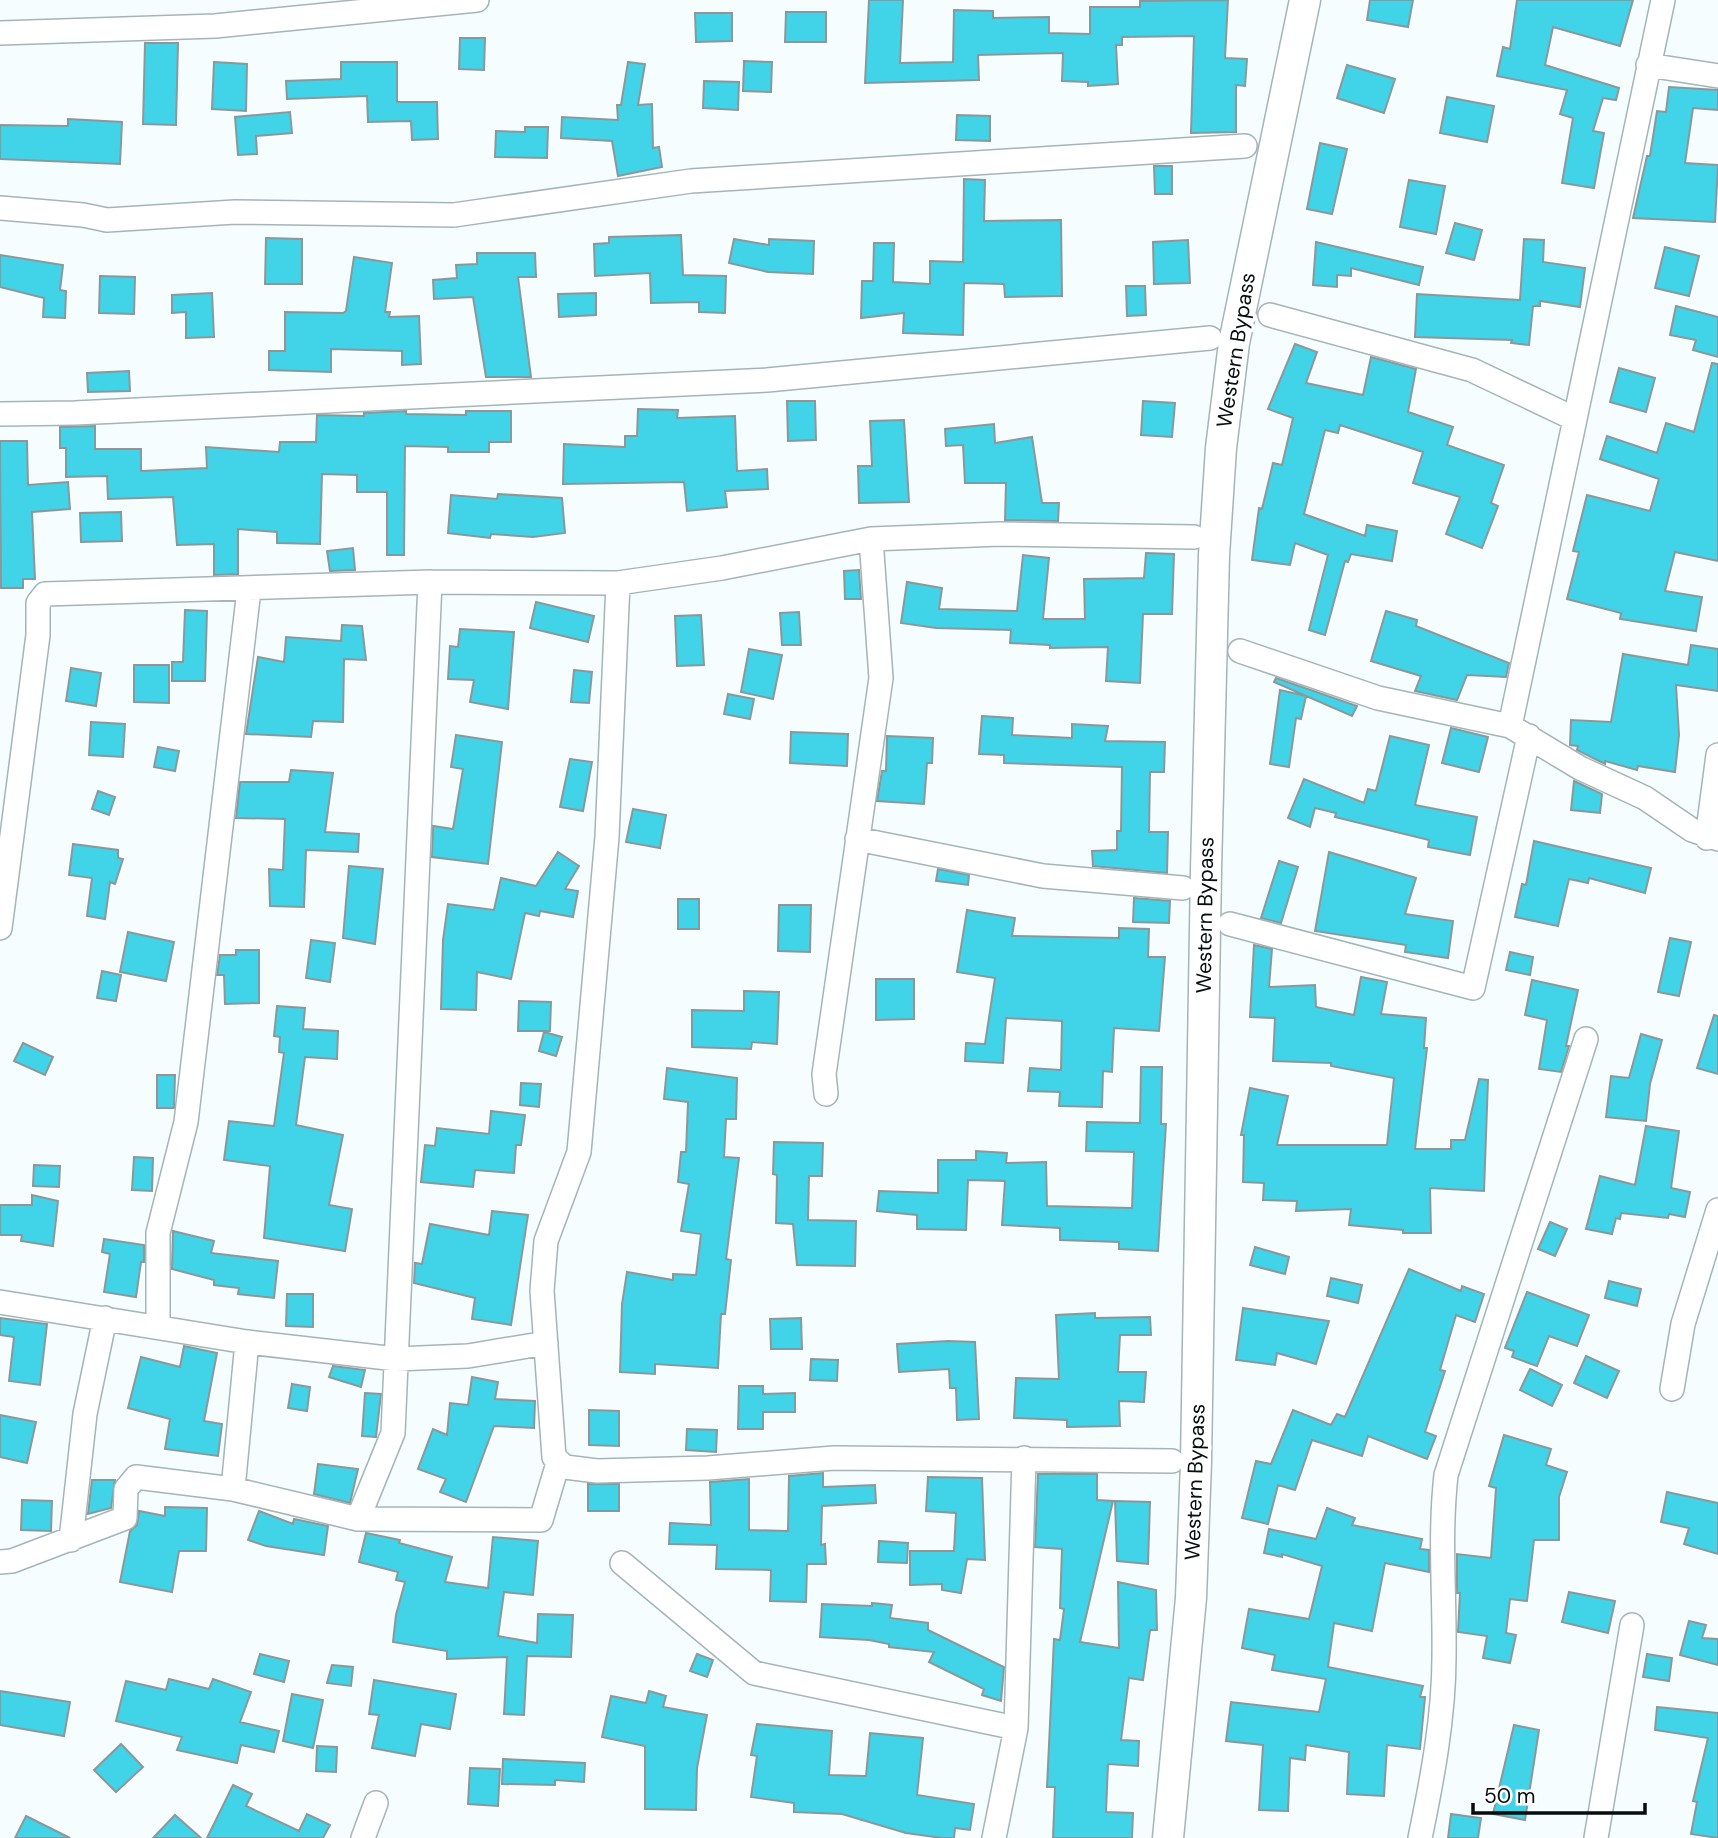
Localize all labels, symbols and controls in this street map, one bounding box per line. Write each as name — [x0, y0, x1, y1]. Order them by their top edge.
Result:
street label: Western Bypass — [1210, 271, 1262, 429]
street label: Western Bypass — [1190, 836, 1220, 994]
street label: Western Bypass — [1178, 1403, 1212, 1561]
scale bar — [1473, 1772, 1644, 1816]
text: 50 m — [1484, 1782, 1535, 1810]

